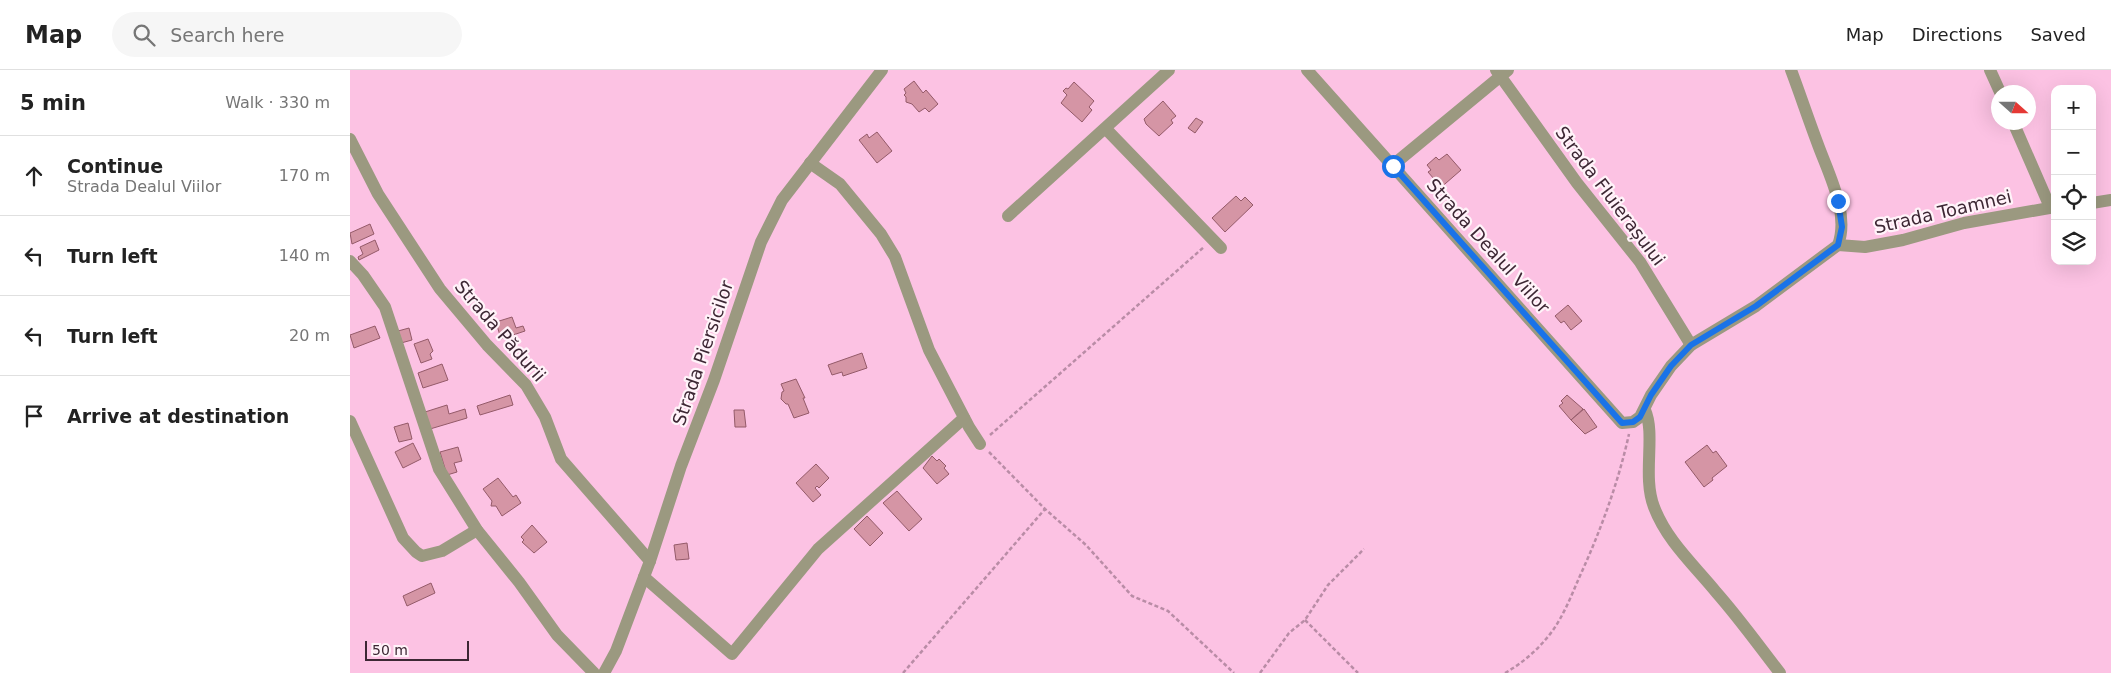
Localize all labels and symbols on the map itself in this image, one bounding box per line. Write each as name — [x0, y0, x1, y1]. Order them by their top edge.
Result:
north arrow — [1991, 85, 2036, 130]
street label: Strada Fluierașului — [1551, 122, 1670, 269]
route start — [1382, 155, 1405, 178]
street label: Strada Dealul Viilor — [1423, 174, 1555, 318]
street label: Strada Toamnei — [1872, 186, 2014, 238]
route end — [1827, 190, 1850, 213]
street label: Strada Pădurii — [451, 276, 550, 386]
street label: Strada Piersicilor — [668, 277, 737, 428]
scale bar — [365, 638, 469, 661]

